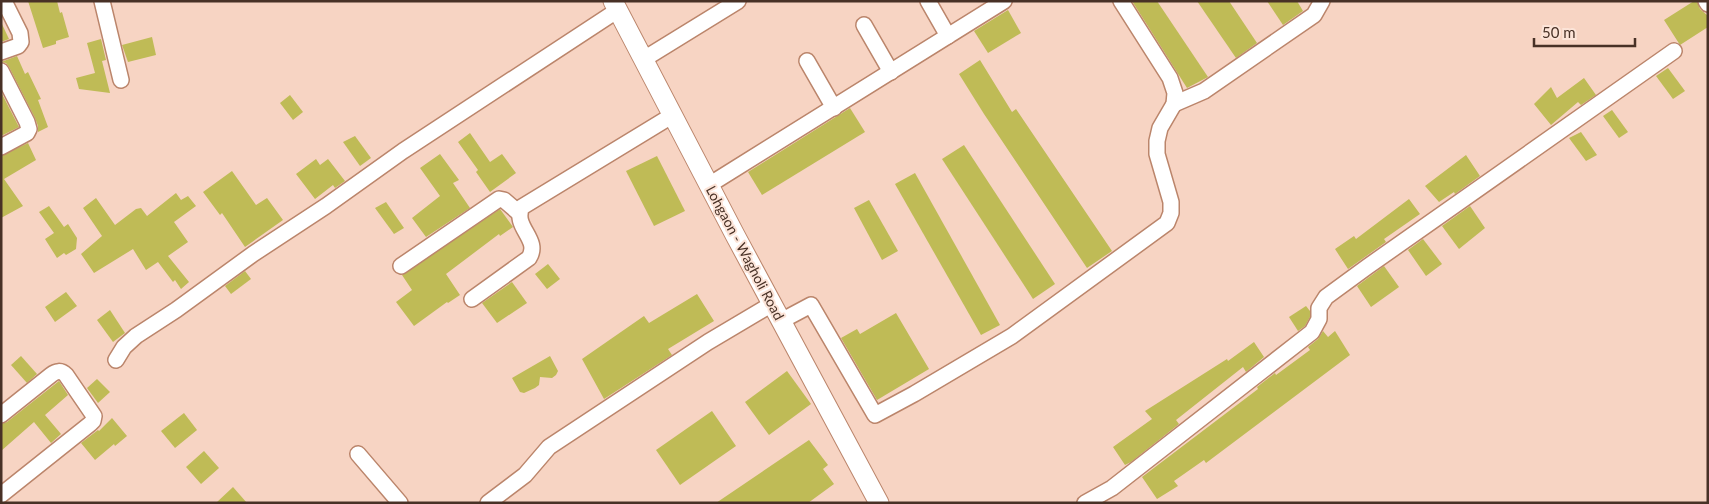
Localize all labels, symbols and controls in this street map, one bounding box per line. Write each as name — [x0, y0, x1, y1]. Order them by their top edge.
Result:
scale bar — [1534, 15, 1635, 47]
text: 50 m — [1542, 23, 1576, 41]
street label: Lohgaon - Wagholi Road — [703, 183, 788, 323]

